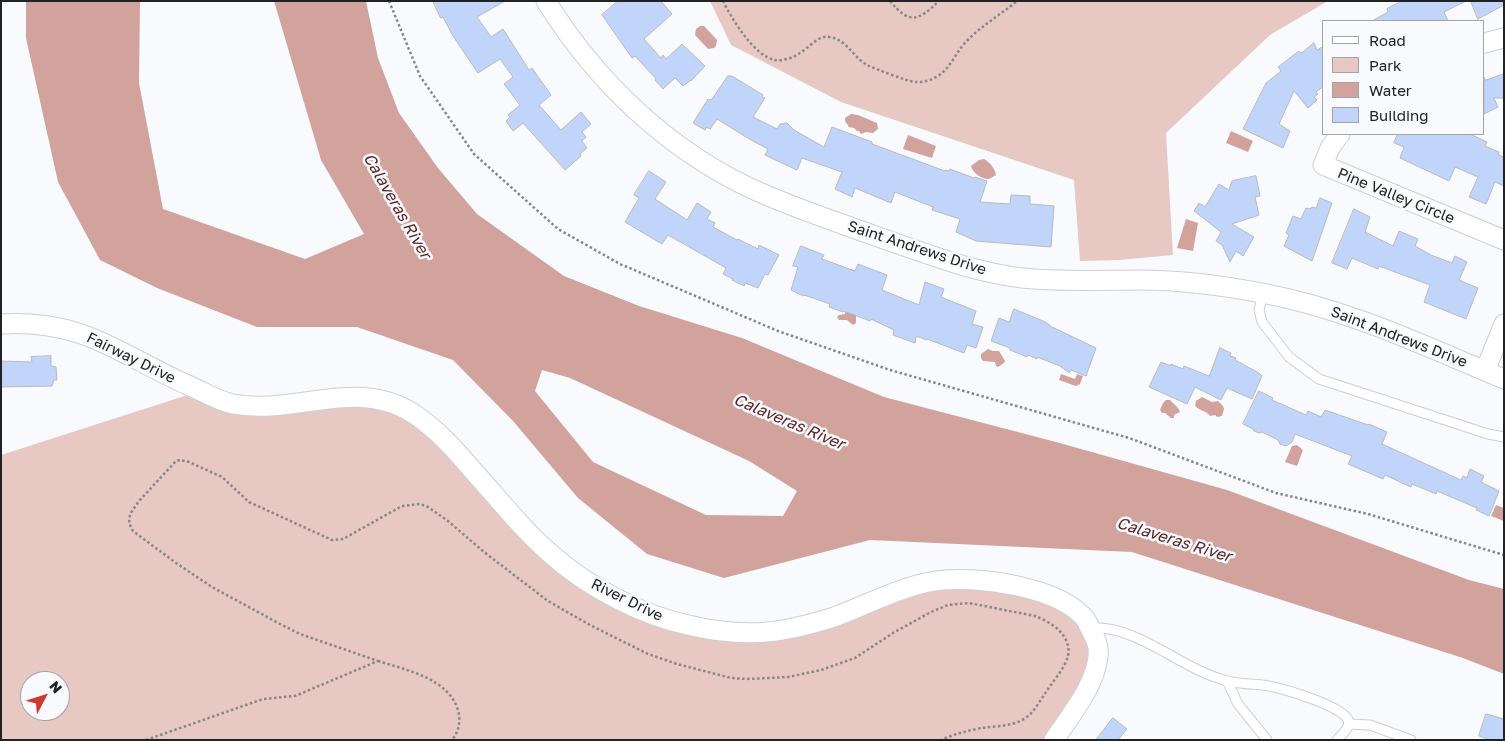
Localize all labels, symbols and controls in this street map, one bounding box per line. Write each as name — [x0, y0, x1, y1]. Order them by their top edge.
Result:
legend — [1322, 20, 1485, 135]
text: Road — [1369, 31, 1406, 49]
text: Park — [1369, 56, 1401, 74]
text: Water — [1369, 81, 1412, 99]
text: Building — [1369, 106, 1429, 124]
water label: Calaveras River — [359, 150, 435, 262]
street label: Pine Valley Circle — [1335, 164, 1457, 228]
street label: Saint Andrews Drive — [845, 217, 989, 279]
street label: Saint Andrews Drive — [1328, 303, 1470, 371]
street label: Fairway Drive — [84, 329, 178, 387]
water label: Calaveras River — [731, 390, 847, 454]
water label: Calaveras River — [1114, 513, 1234, 567]
street label: River Drive — [588, 575, 666, 625]
north arrow — [20, 671, 70, 721]
text: N — [46, 677, 66, 696]

